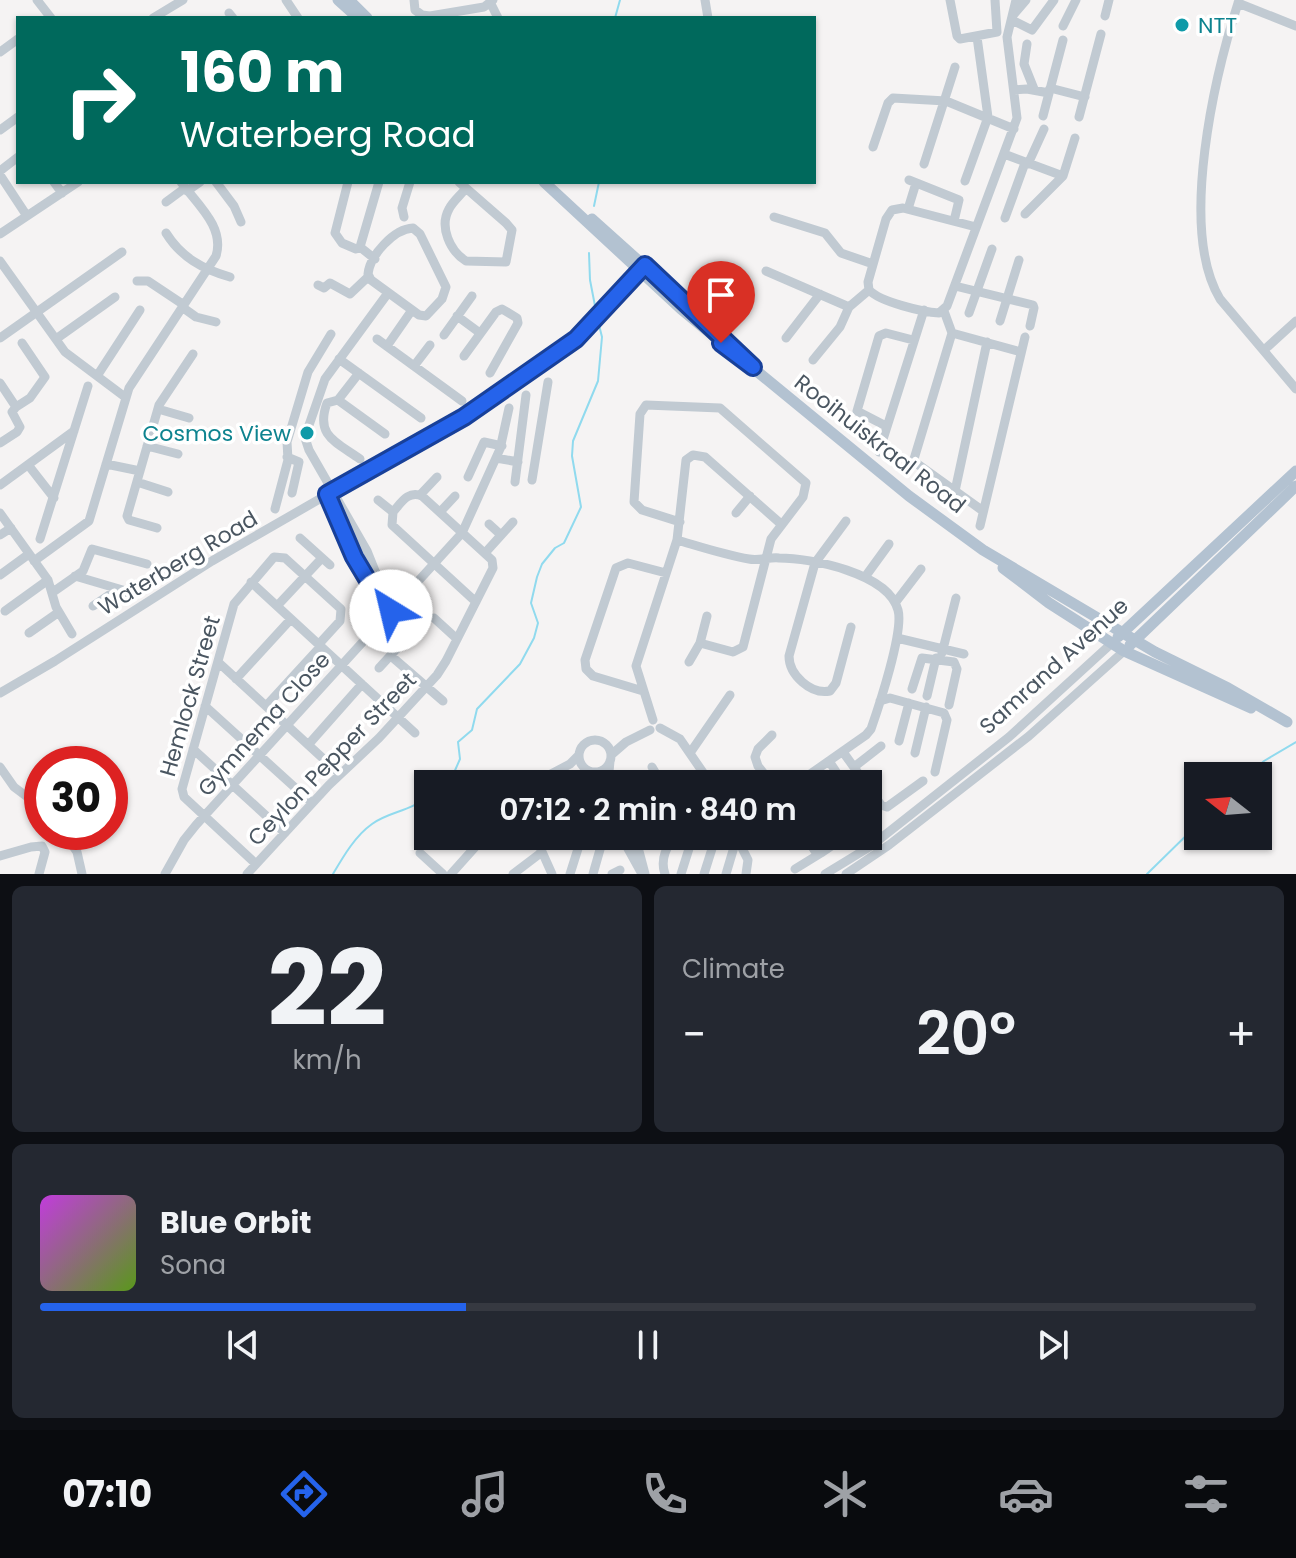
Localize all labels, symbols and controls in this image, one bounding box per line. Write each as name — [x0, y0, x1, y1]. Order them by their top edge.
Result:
place label: NTT — [1198, 10, 1237, 41]
marker: NTT — [1173, 16, 1191, 34]
text: 160 m — [180, 33, 344, 112]
icon: right — [48, 48, 152, 152]
text: Waterberg Road — [180, 109, 476, 160]
pin — [687, 261, 755, 343]
icon: arrive — [699, 273, 743, 317]
street label: Rooihuiskraal Road — [788, 367, 972, 521]
place label: Cosmos View — [142, 418, 291, 449]
marker: Cosmos View — [298, 424, 316, 442]
street label: Waterberg Road — [92, 503, 264, 623]
position arrow — [349, 569, 433, 653]
street label: Samrand Avenue — [973, 591, 1135, 741]
street label: Hemlock Street — [152, 612, 228, 780]
street label: Gymnema Close — [191, 645, 337, 803]
street label: Ceylon Pepper Street — [241, 665, 423, 853]
speed limit sign: 30 — [24, 746, 128, 850]
north arrow — [1184, 762, 1272, 850]
map controls — [1184, 762, 1272, 850]
text: 07:12 · 2 min · 840 m — [499, 788, 797, 831]
text: 22 — [268, 916, 386, 1061]
text: Climate — [682, 951, 785, 987]
text: 20° — [916, 992, 1016, 1076]
text: − — [682, 1004, 706, 1065]
text: + — [1226, 1004, 1256, 1065]
text: km/h — [292, 1042, 362, 1078]
text: Blue Orbit — [160, 1201, 312, 1244]
text: Sona — [160, 1247, 226, 1283]
icon: previous — [221, 1323, 265, 1367]
icon: pause — [626, 1323, 670, 1367]
icon: next — [1031, 1323, 1075, 1367]
icon: directions — [276, 1466, 332, 1522]
icon: music — [457, 1466, 513, 1522]
icon: phone — [637, 1466, 693, 1522]
icon: climate — [817, 1466, 873, 1522]
icon: car — [998, 1466, 1054, 1522]
icon: filters — [1178, 1466, 1234, 1522]
text: 07:10 — [62, 1469, 152, 1520]

